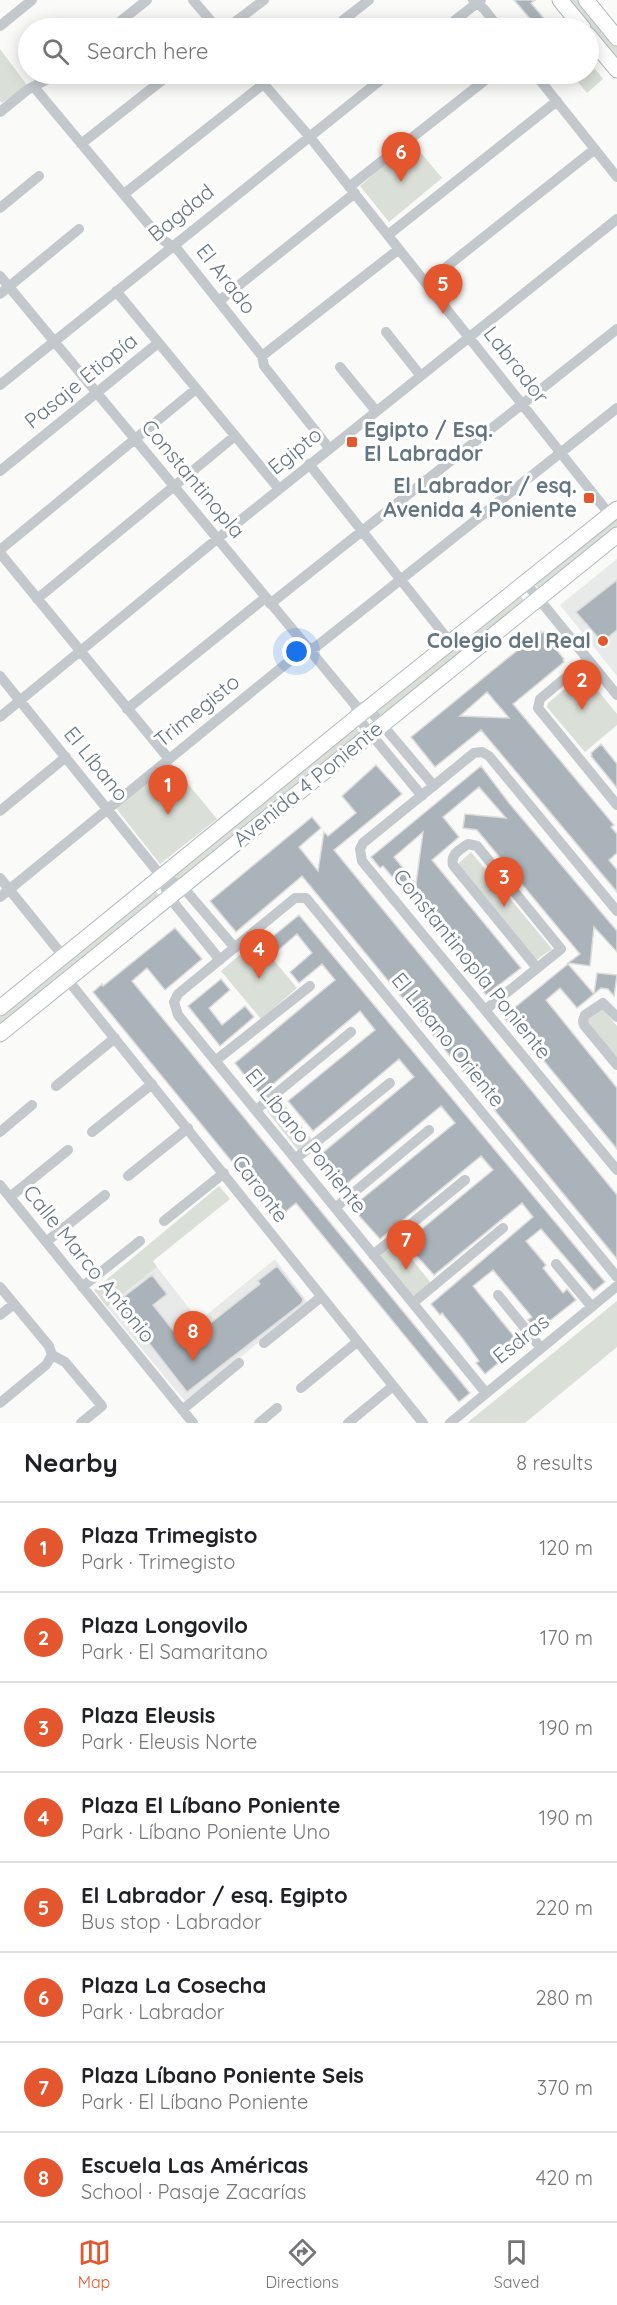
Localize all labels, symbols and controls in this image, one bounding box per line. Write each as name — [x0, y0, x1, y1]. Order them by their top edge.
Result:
search box — [18, 18, 599, 84]
icon: search — [39, 35, 72, 68]
text: Search here — [87, 37, 208, 65]
pin: 6 — [382, 132, 420, 182]
street label: Bagdad — [142, 178, 219, 247]
street label: El Arado — [191, 238, 262, 319]
pin: 5 — [424, 264, 462, 314]
street label: Labrador — [479, 321, 555, 408]
street label: Pasaje Etiopía — [19, 327, 142, 434]
street label: Constantinopla — [137, 414, 251, 543]
place label: Egipto / Esq. El Labrador — [364, 416, 493, 466]
street label: Egipto — [262, 421, 327, 480]
marker: Egipto / Esq. El Labrador — [345, 435, 359, 449]
place label: El Labrador / esq. Avenida 4 Poniente — [383, 472, 577, 522]
marker: El Labrador / esq. Avenida 4 Poniente — [582, 491, 596, 505]
place label: Colegio del Real — [427, 627, 591, 653]
marker: Colegio del Real — [596, 634, 610, 648]
your location — [282, 637, 311, 666]
pin: 2 — [562, 660, 602, 710]
street label: Trimegisto — [149, 668, 244, 752]
street label: Avenida 4 Poniente — [227, 715, 387, 852]
street label: El Líbano — [59, 721, 135, 806]
pin: 1 — [148, 766, 188, 815]
pin: 3 — [484, 858, 524, 907]
street label: Constantinopla Poniente — [388, 863, 558, 1064]
pin: 4 — [240, 930, 278, 979]
street label: El Líbano Oriente — [387, 967, 511, 1112]
street label: El Líbano Poniente — [240, 1063, 373, 1218]
street label: Caronte — [227, 1150, 295, 1227]
street label: Calle Marco Antonio — [18, 1179, 161, 1347]
pin: 7 — [386, 1220, 426, 1270]
street label: Esdras — [487, 1308, 554, 1369]
pin: 8 — [174, 1312, 212, 1361]
text: Nearby — [24, 1446, 118, 1479]
text: 8 results — [516, 1450, 593, 1475]
text: Plaza Trimegisto — [81, 1521, 257, 1549]
text: 1 — [40, 1535, 47, 1560]
text: 120 m — [539, 1535, 593, 1560]
text: Park · Trimegisto — [81, 1549, 235, 1574]
text: Plaza Longovilo — [81, 1611, 248, 1639]
text: 2 — [38, 1625, 49, 1650]
text: 170 m — [540, 1625, 593, 1650]
text: Park · El Samaritano — [81, 1639, 268, 1664]
text: Plaza Eleusis — [81, 1701, 215, 1729]
text: 3 — [38, 1715, 49, 1740]
text: 190 m — [539, 1715, 593, 1740]
text: Park · Eleusis Norte — [81, 1729, 257, 1754]
text: Plaza El Líbano Poniente — [81, 1791, 341, 1819]
text: 4 — [38, 1805, 49, 1830]
text: 190 m — [539, 1805, 593, 1830]
text: Park · Líbano Poniente Uno — [81, 1819, 330, 1844]
text: El Labrador / esq. Egipto — [81, 1881, 348, 1909]
text: 5 — [38, 1895, 49, 1920]
text: 220 m — [535, 1895, 593, 1920]
text: Bus stop · Labrador — [81, 1909, 262, 1934]
text: Plaza La Cosecha — [81, 1971, 266, 1999]
text: 6 — [38, 1985, 49, 2010]
text: 280 m — [536, 1985, 593, 2010]
text: Park · Labrador — [81, 1999, 225, 2024]
text: Plaza Líbano Poniente Seis — [81, 2061, 364, 2089]
text: 7 — [38, 2075, 49, 2100]
text: 370 m — [537, 2075, 593, 2100]
text: Park · El Líbano Poniente — [81, 2089, 308, 2114]
text: Escuela Las Américas — [81, 2151, 308, 2179]
text: 8 — [38, 2165, 49, 2190]
text: 420 m — [536, 2165, 593, 2190]
text: School · Pasaje Zacarías — [81, 2179, 306, 2204]
tab: Map — [78, 2236, 111, 2292]
tab: Directions — [266, 2236, 339, 2292]
tab: Saved — [494, 2236, 539, 2292]

